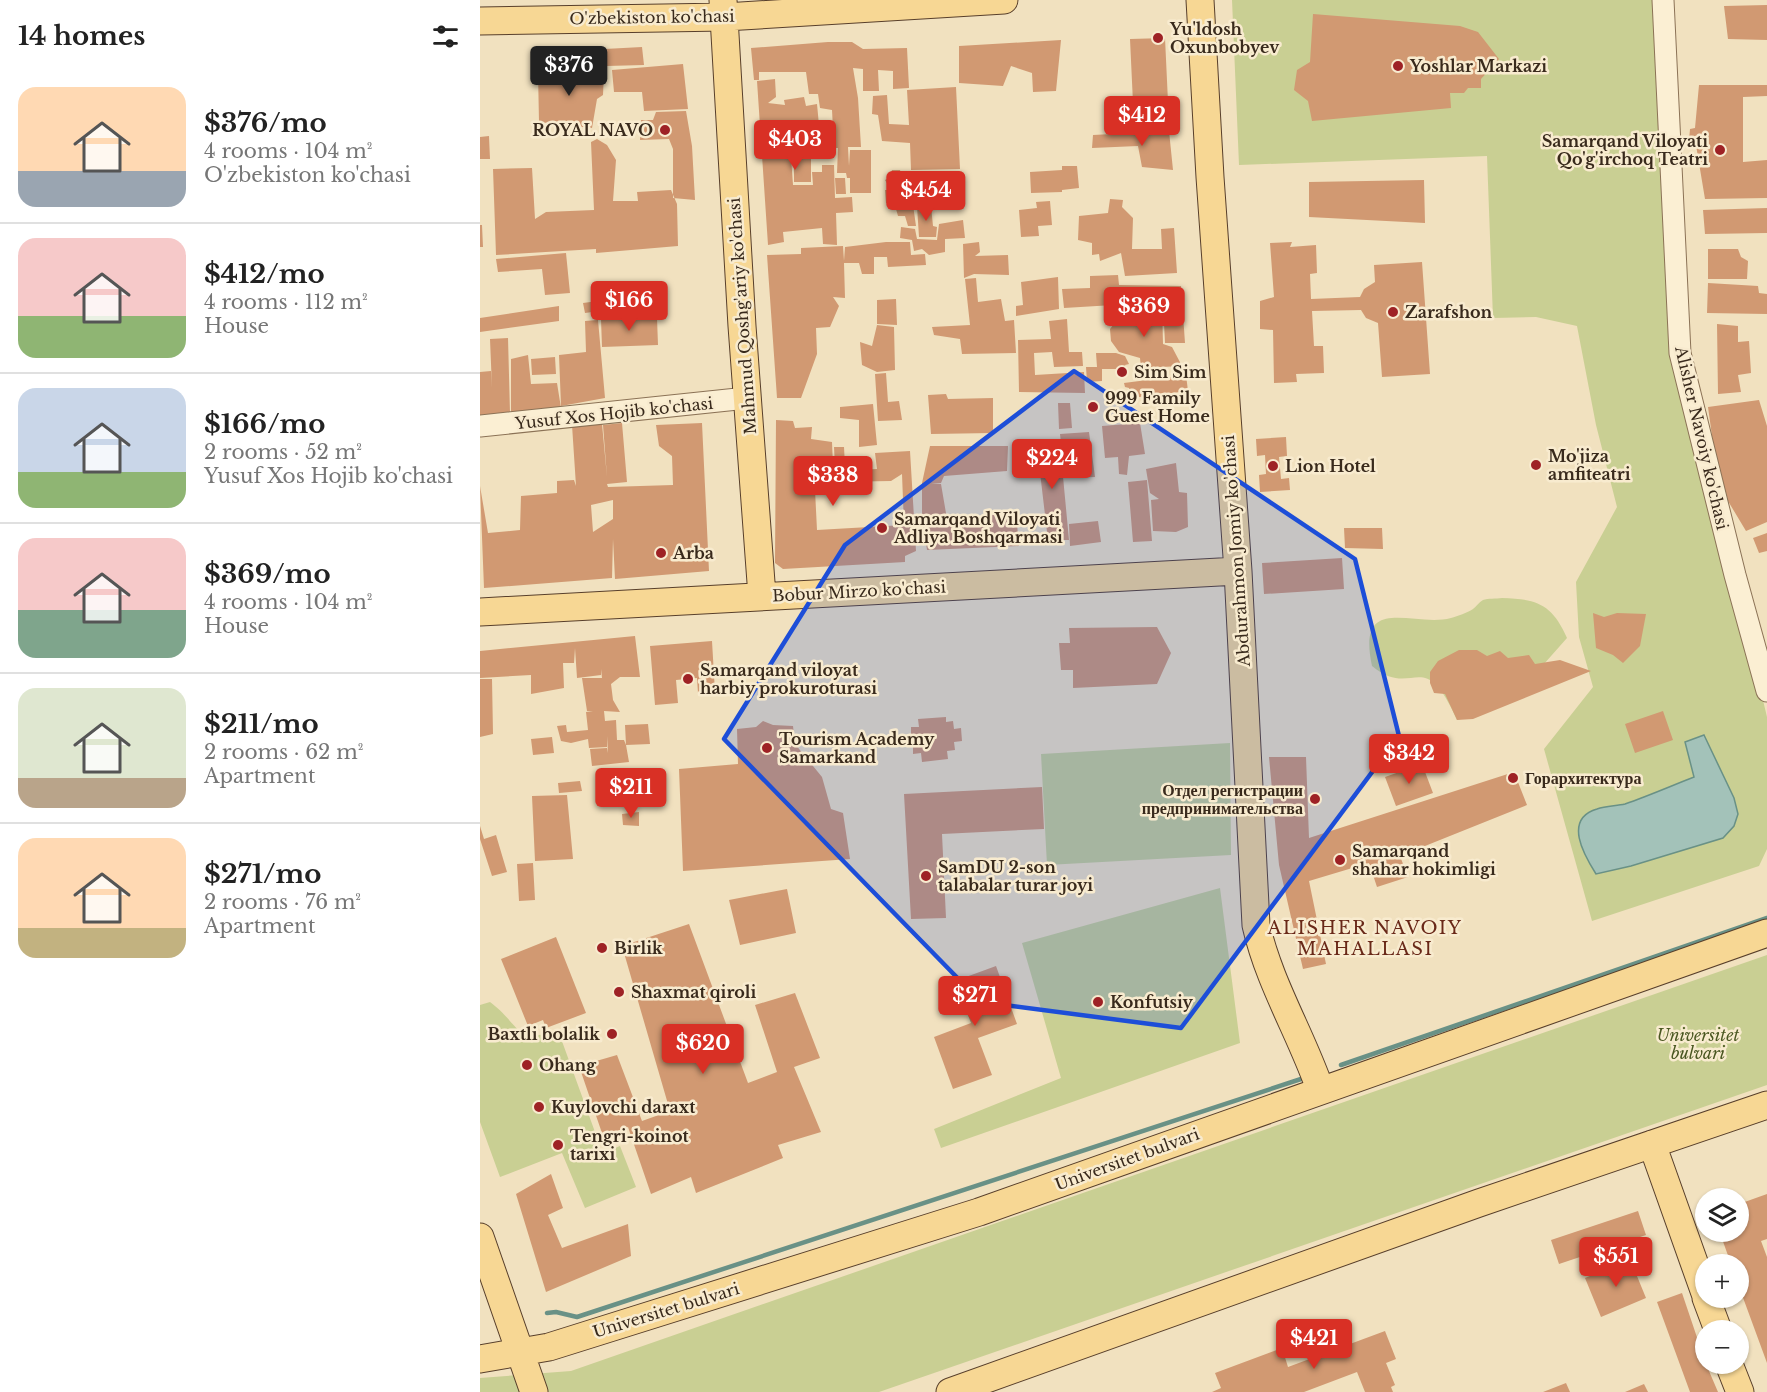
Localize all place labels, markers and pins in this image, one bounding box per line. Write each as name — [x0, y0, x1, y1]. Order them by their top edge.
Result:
place label: Yu'ldosh Oxunbobyev — [1169, 19, 1279, 57]
marker: Yu'ldosh Oxunbobyev — [1151, 31, 1165, 45]
pin: $376 — [533, 46, 605, 97]
place label: Yoshlar Markazi — [1409, 56, 1547, 76]
marker: Yoshlar Markazi — [1391, 59, 1405, 73]
pin: $412 — [1106, 96, 1178, 147]
place label: ROYAL NAVO — [532, 120, 653, 140]
pin: $403 — [759, 120, 831, 171]
marker: ROYAL NAVO — [658, 123, 672, 137]
place label: Samarqand Viloyati Qo'g'irchoq Teatri — [1542, 131, 1708, 169]
marker: Samarqand Viloyati Qo'g'irchoq Teatri — [1713, 143, 1727, 157]
pin: $454 — [890, 171, 962, 222]
pin: $166 — [593, 281, 665, 332]
pin: $369 — [1108, 287, 1180, 338]
place label: Zarafshon — [1405, 302, 1493, 322]
marker: Zarafshon — [1386, 305, 1400, 319]
place label: Sim Sim — [1134, 362, 1207, 382]
marker: Sim Sim — [1115, 365, 1129, 379]
place label: 999 Family Guest Home — [1105, 388, 1210, 426]
marker: 999 Family Guest Home — [1086, 400, 1100, 414]
pin: $224 — [1016, 439, 1088, 490]
place label: Mo'jiza amfiteatri — [1548, 446, 1631, 484]
pin: $338 — [797, 456, 869, 507]
place label: Lion Hotel — [1285, 456, 1376, 476]
marker: Mo'jiza amfiteatri — [1529, 458, 1543, 472]
marker: Lion Hotel — [1266, 459, 1280, 473]
place label: Samarqand Viloyati Adliya Boshqarmasi — [893, 509, 1063, 547]
marker: Samarqand Viloyati Adliya Boshqarmasi — [875, 521, 889, 535]
place label: Arba — [672, 543, 714, 563]
marker: Arba — [654, 546, 668, 560]
place label: Samarqand viloyat harbiy prokuroturasi — [700, 660, 877, 698]
marker: Samarqand viloyat harbiy prokuroturasi — [681, 672, 695, 686]
place label: Tourism Academy Samarkand — [779, 729, 935, 767]
pin: $342 — [1373, 734, 1445, 785]
marker: Tourism Academy Samarkand — [760, 741, 774, 755]
pin: $211 — [595, 768, 667, 819]
place label: Горархитектура — [1525, 768, 1642, 788]
marker: Горархитектура — [1506, 771, 1520, 785]
place label: Отдел регистрации предпринимательства — [1142, 780, 1303, 818]
marker: Отдел регистрации предпринимательства — [1308, 792, 1322, 806]
place label: Samarqand shahar hokimligi — [1352, 841, 1496, 879]
marker: Samarqand shahar hokimligi — [1333, 853, 1347, 867]
place label: SamDU 2-son talabalar turar joyi — [938, 857, 1093, 895]
marker: SamDU 2-son talabalar turar joyi — [919, 869, 933, 883]
place label: Birlik — [614, 938, 663, 958]
marker: Birlik — [595, 941, 609, 955]
pin: $271 — [939, 976, 1011, 1027]
place label: Shaxmat qiroli — [631, 982, 757, 1002]
marker: Shaxmat qiroli — [612, 985, 626, 999]
place label: Konfutsiy — [1110, 992, 1193, 1012]
marker: Konfutsiy — [1091, 995, 1105, 1009]
place label: Baxtli bolalik — [488, 1024, 600, 1044]
pin: $620 — [667, 1024, 739, 1075]
marker: Baxtli bolalik — [605, 1027, 619, 1041]
place label: Ohang — [539, 1055, 597, 1075]
marker: Ohang — [520, 1058, 534, 1072]
place label: Kuylovchi daraxt — [551, 1097, 696, 1117]
marker: Kuylovchi daraxt — [532, 1100, 546, 1114]
place label: Tengri-koinot tarixi — [570, 1126, 689, 1164]
marker: Tengri-koinot tarixi — [551, 1138, 565, 1152]
pin: $551 — [1580, 1237, 1652, 1288]
pin: $421 — [1278, 1319, 1350, 1370]

